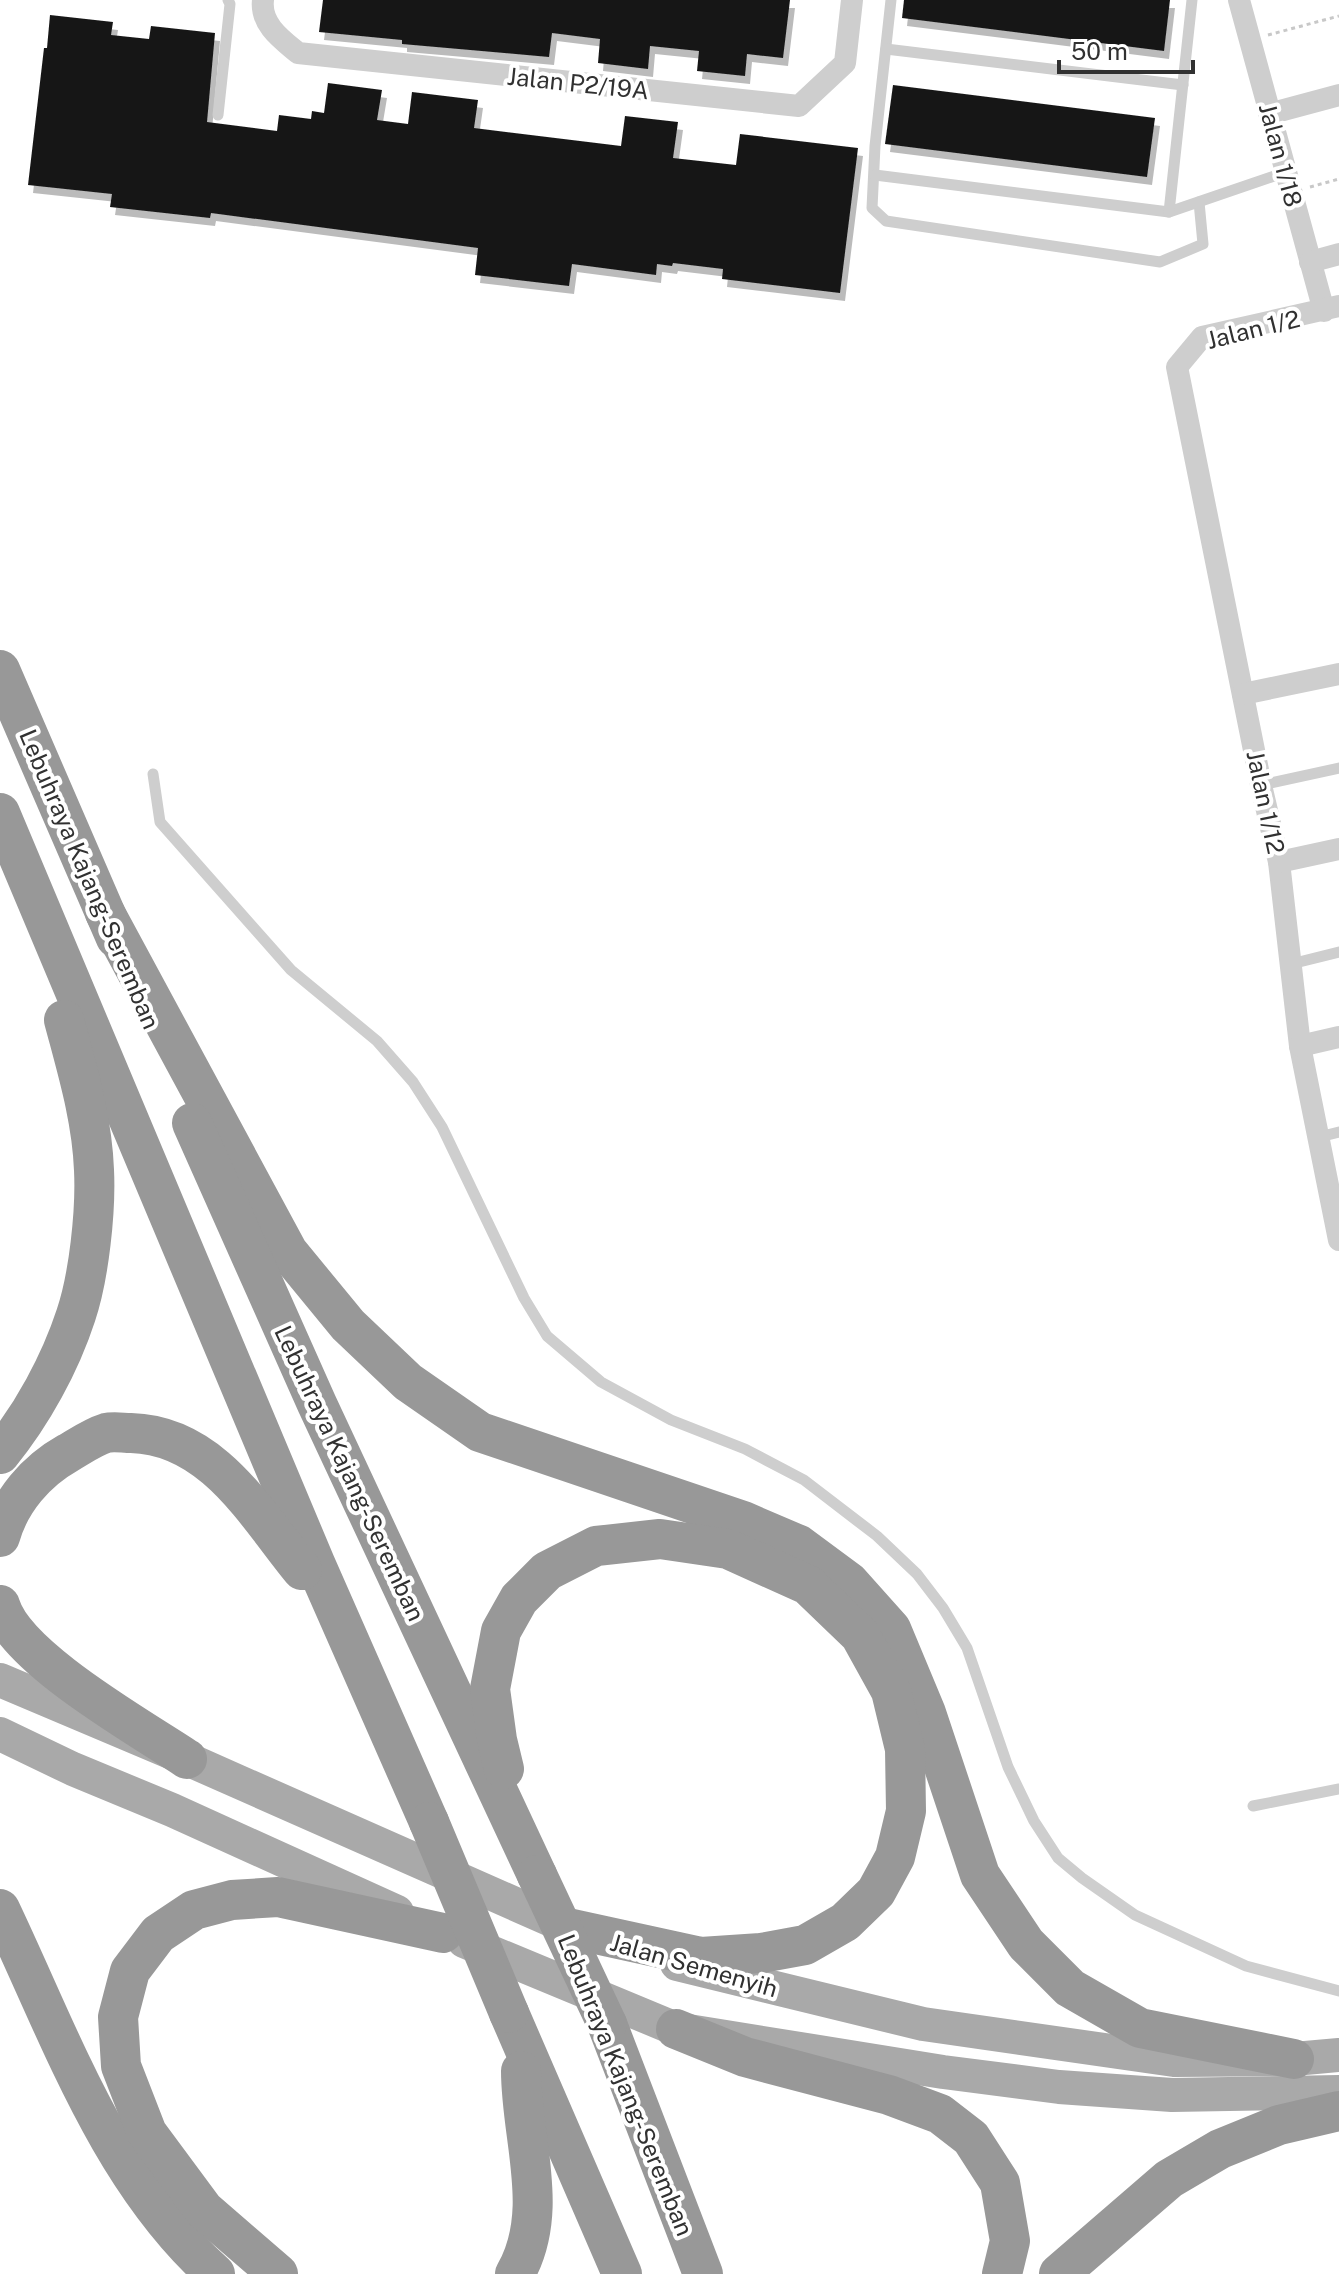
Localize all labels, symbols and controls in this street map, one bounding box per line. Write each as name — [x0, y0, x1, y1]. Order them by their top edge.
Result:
scale bar — [1059, 24, 1193, 74]
text: 50 m — [1071, 37, 1128, 65]
street label: Jalan P2/19A — [506, 62, 650, 104]
street label: Jalan 1/18 — [1254, 100, 1308, 210]
street label: Jalan 1/2 — [1203, 304, 1303, 354]
street label: Lebuhraya Kajang-Seremban — [14, 725, 166, 1033]
street label: Jalan 1/12 — [1241, 748, 1291, 856]
street label: Lebuhraya Kajang-Seremban — [269, 1321, 431, 1625]
street label: Jalan Semenyih — [607, 1928, 781, 2002]
street label: Lebuhraya Kajang-Seremban — [553, 1930, 699, 2240]

